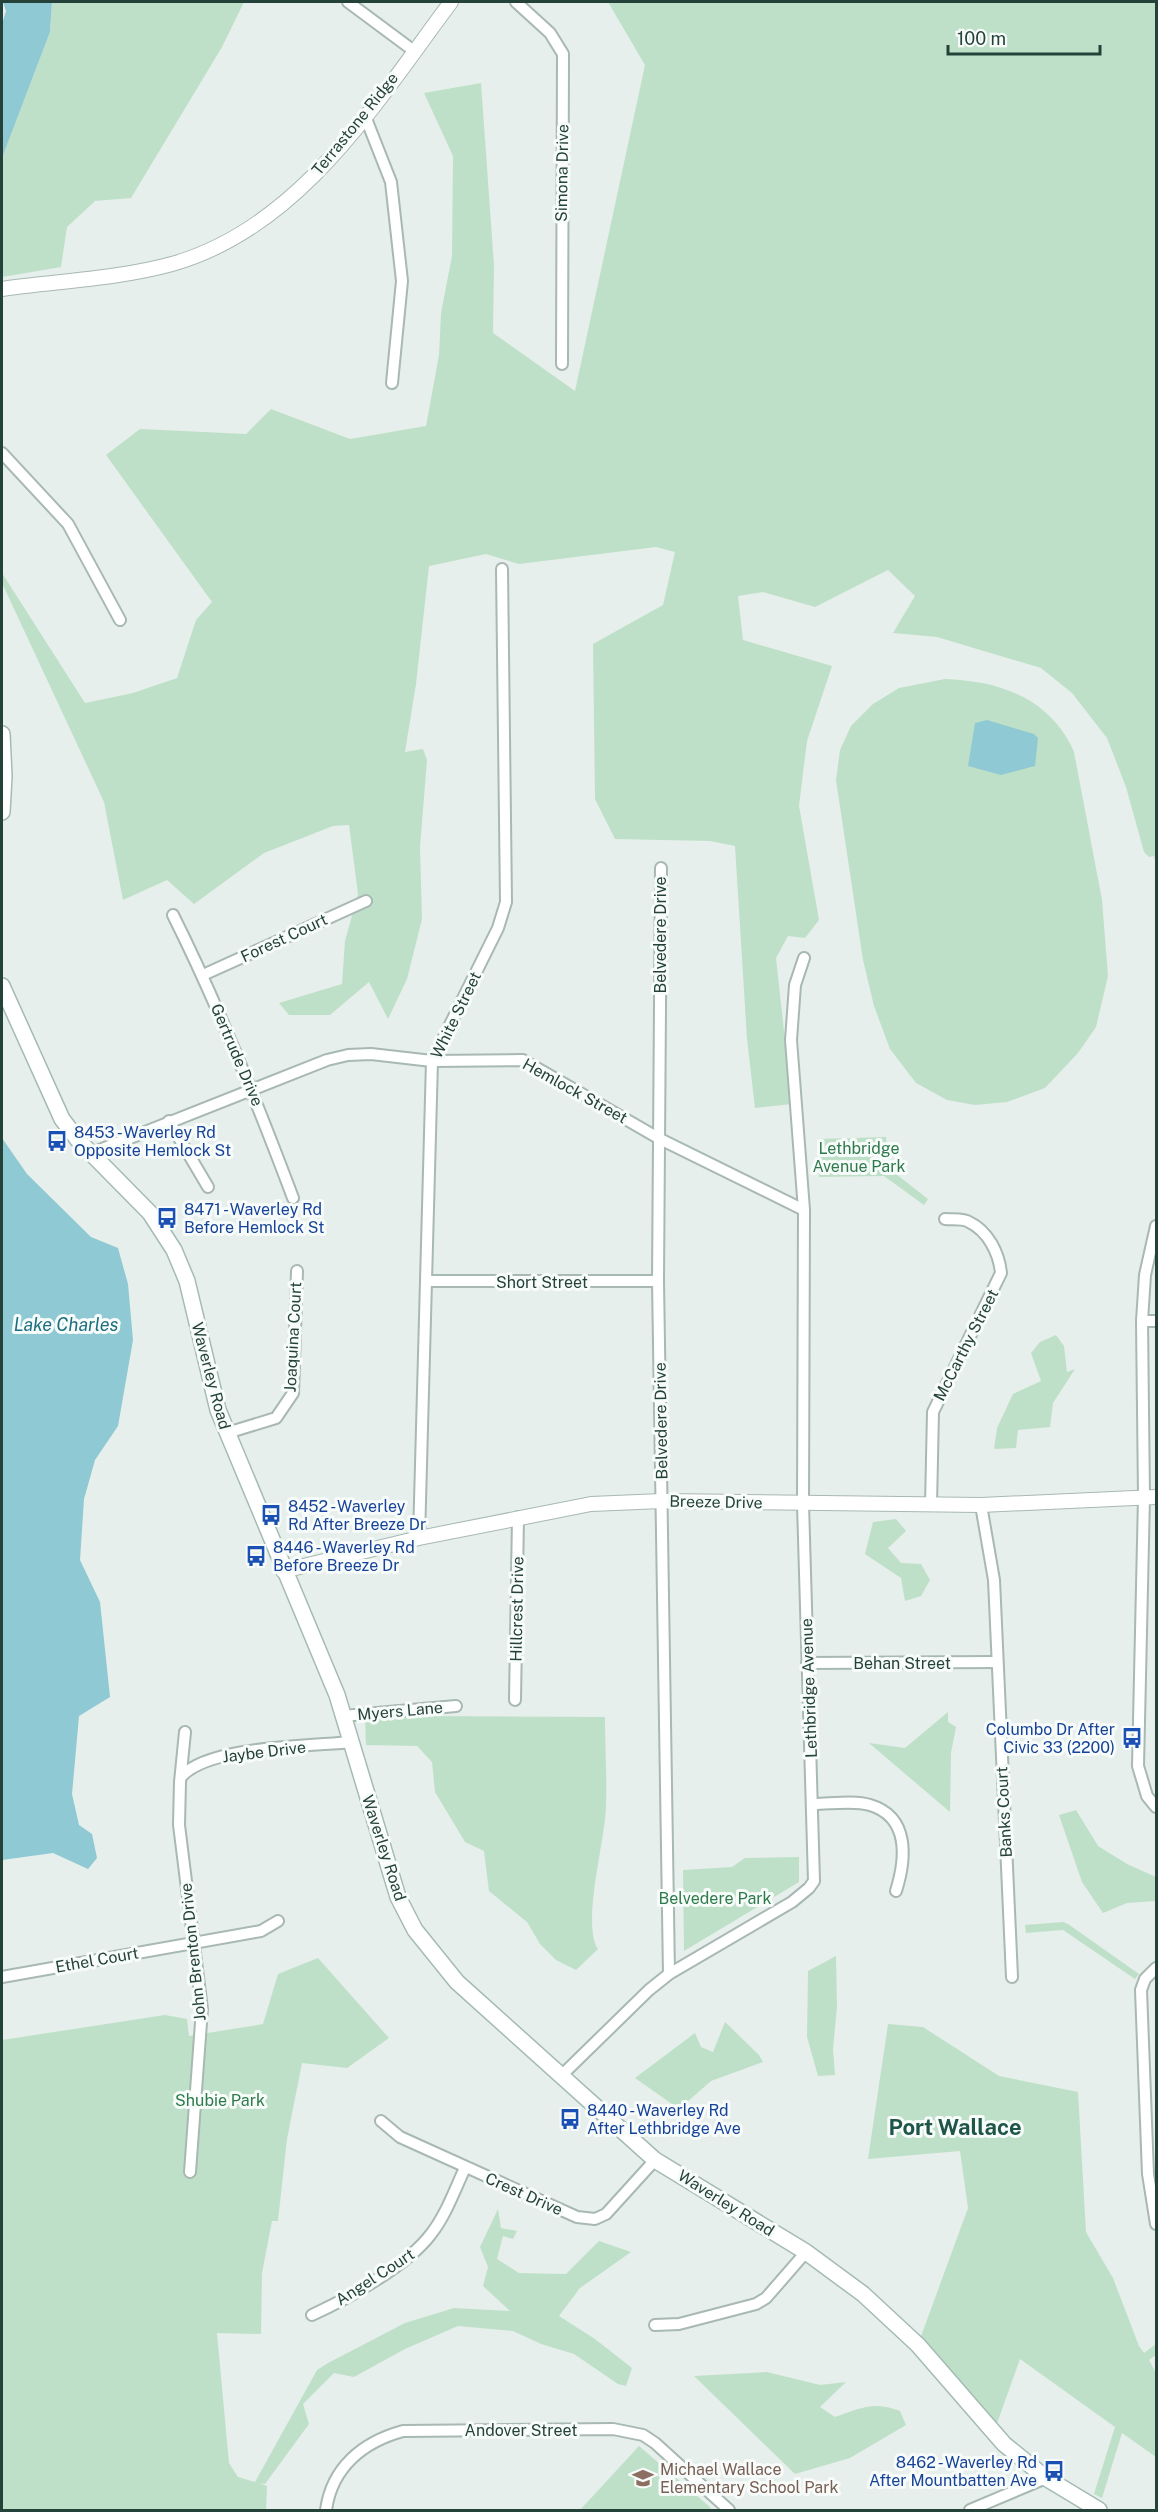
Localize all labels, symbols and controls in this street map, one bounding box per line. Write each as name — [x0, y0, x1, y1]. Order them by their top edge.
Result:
scale bar — [948, 18, 1100, 56]
text: 100 m — [957, 28, 1006, 49]
street label: Terrastone Ridge — [308, 69, 402, 179]
street label: Simona Drive — [552, 124, 572, 222]
street label: Belvedere Drive — [651, 876, 670, 994]
street label: Forest Court — [238, 910, 330, 966]
street label: White Street — [427, 969, 485, 1061]
street label: Gertrude Drive — [207, 1001, 267, 1109]
street label: Hemlock Street — [519, 1054, 631, 1128]
place label: 8453 - Waverley Rd Opposite Hemlock St — [74, 1123, 231, 1160]
bus stop icon: 8453 - Waverley Rd Opposite Hemlock St — [45, 1129, 69, 1153]
park label: Lethbridge Avenue Park — [813, 1139, 905, 1176]
place label: 8471 - Waverley Rd Before Hemlock St — [184, 1200, 324, 1237]
bus stop icon: 8471 - Waverley Rd Before Hemlock St — [155, 1206, 179, 1230]
street label: Short Street — [496, 1273, 588, 1292]
street label: Joaquina Court — [281, 1281, 305, 1393]
street label: McCarthy Street — [930, 1286, 1002, 1404]
water label: Lake Charles — [14, 1314, 119, 1335]
street label: Waverley Road — [188, 1320, 234, 1432]
street label: Belvedere Drive — [650, 1362, 672, 1480]
street label: Breeze Drive — [669, 1492, 763, 1512]
place label: 8452 - Waverley Rd After Breeze Dr — [288, 1497, 426, 1534]
bus stop icon: 8452 - Waverley Rd After Breeze Dr — [259, 1503, 283, 1527]
place label: 8446 - Waverley Rd Before Breeze Dr — [273, 1538, 415, 1575]
bus stop icon: 8446 - Waverley Rd Before Breeze Dr — [244, 1544, 268, 1568]
street label: Hillcrest Drive — [507, 1556, 527, 1662]
street label: Lethbridge Avenue — [797, 1618, 821, 1758]
street label: Behan Street — [853, 1654, 951, 1673]
street label: Myers Lane — [356, 1698, 444, 1724]
place label: Columbo Dr After Civic 33 (2200) — [986, 1720, 1115, 1757]
bus stop icon: Columbo Dr After Civic 33 (2200) — [1120, 1726, 1144, 1750]
street label: Jaybe Drive — [221, 1737, 307, 1767]
street label: Banks Court — [992, 1766, 1016, 1858]
street label: Waverley Road — [358, 1793, 410, 1903]
street label: John Brenton Drive — [176, 1882, 210, 2022]
park label: Belvedere Park — [658, 1889, 772, 1908]
street label: Ethel Court — [54, 1943, 140, 1977]
park label: Shubie Park — [175, 2091, 265, 2110]
place label: 8440 - Waverley Rd After Lethbridge Ave — [587, 2101, 741, 2138]
bus stop icon: 8440 - Waverley Rd After Lethbridge Ave — [558, 2107, 582, 2131]
district label: Port Wallace — [888, 2114, 1022, 2140]
street label: Waverley Road — [674, 2166, 778, 2240]
street label: Crest Drive — [482, 2169, 566, 2219]
street label: Angel Court — [332, 2245, 418, 2309]
street label: Andover Street — [465, 2421, 577, 2440]
place label: 8462 - Waverley Rd After Mountbatten Ave — [869, 2453, 1037, 2490]
bus stop icon: 8462 - Waverley Rd After Mountbatten Ave — [1042, 2459, 1066, 2483]
place label: Michael Wallace Elementary School Park — [660, 2460, 838, 2497]
school or university icon: Michael Wallace Elementary School Park — [631, 2466, 655, 2490]

